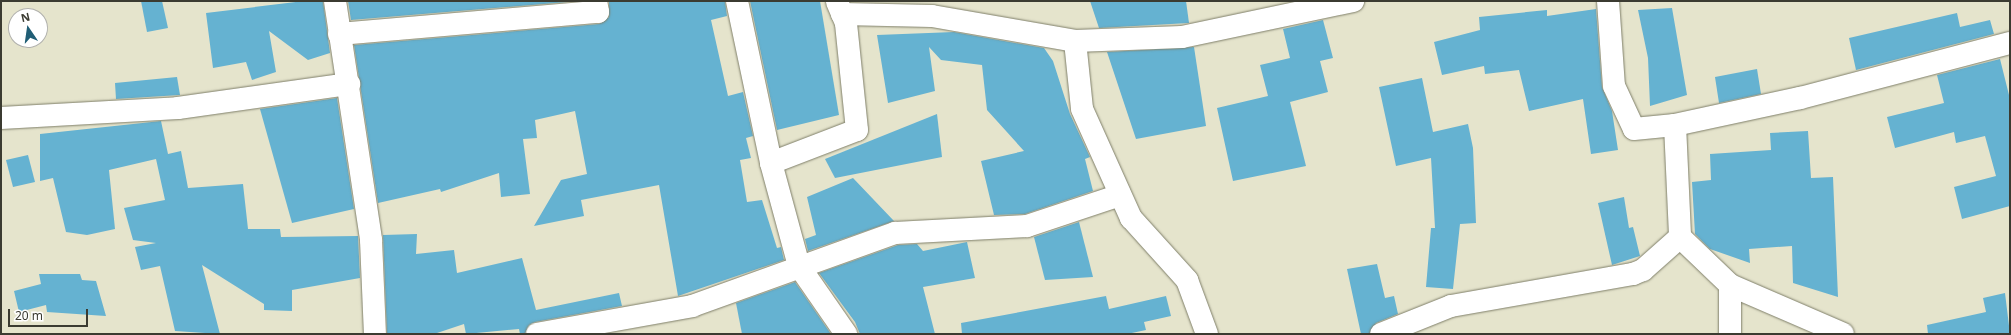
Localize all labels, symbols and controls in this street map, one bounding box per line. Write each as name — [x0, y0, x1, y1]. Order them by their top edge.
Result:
north arrow — [8, 8, 48, 48]
text: N — [19, 8, 31, 25]
scale bar — [10, 301, 90, 327]
text: 20 m — [15, 307, 43, 324]

